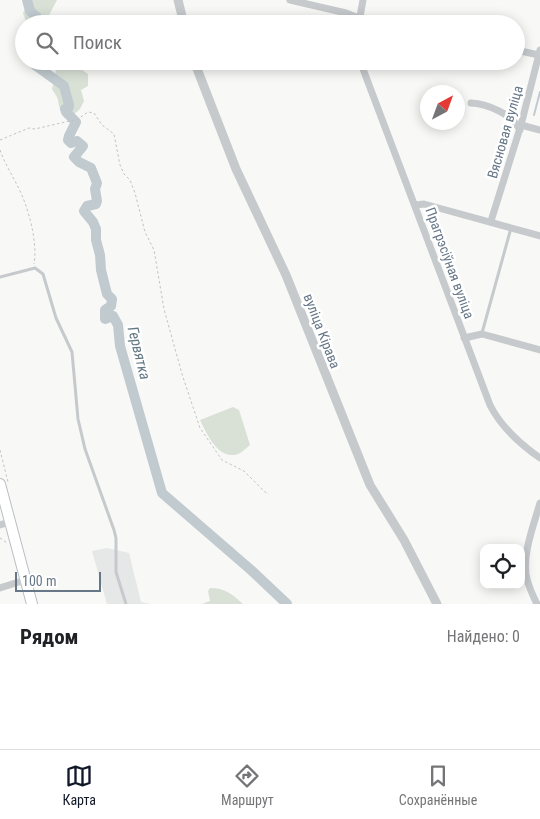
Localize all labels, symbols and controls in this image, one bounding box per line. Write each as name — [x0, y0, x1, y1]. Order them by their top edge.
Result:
search box — [15, 15, 525, 70]
icon: search — [33, 29, 61, 57]
text: Поиск — [73, 31, 122, 54]
street label: Вясновая вуліца — [484, 84, 526, 180]
north arrow — [420, 85, 465, 130]
street label: Прагрэсіўная вуліца — [422, 205, 478, 321]
street label: вуліца Кірава — [300, 291, 344, 371]
water label: Гервятка — [124, 325, 154, 382]
map controls — [480, 544, 525, 589]
button: locate — [480, 544, 525, 589]
scale bar — [15, 569, 101, 592]
text: 100 m — [22, 573, 57, 589]
text: Рядом — [20, 625, 79, 649]
text: Найдено: 0 — [447, 627, 520, 646]
tab: Карта — [63, 762, 96, 808]
tab: Маршрут — [221, 762, 274, 808]
tab: Сохранённые — [399, 762, 477, 808]

